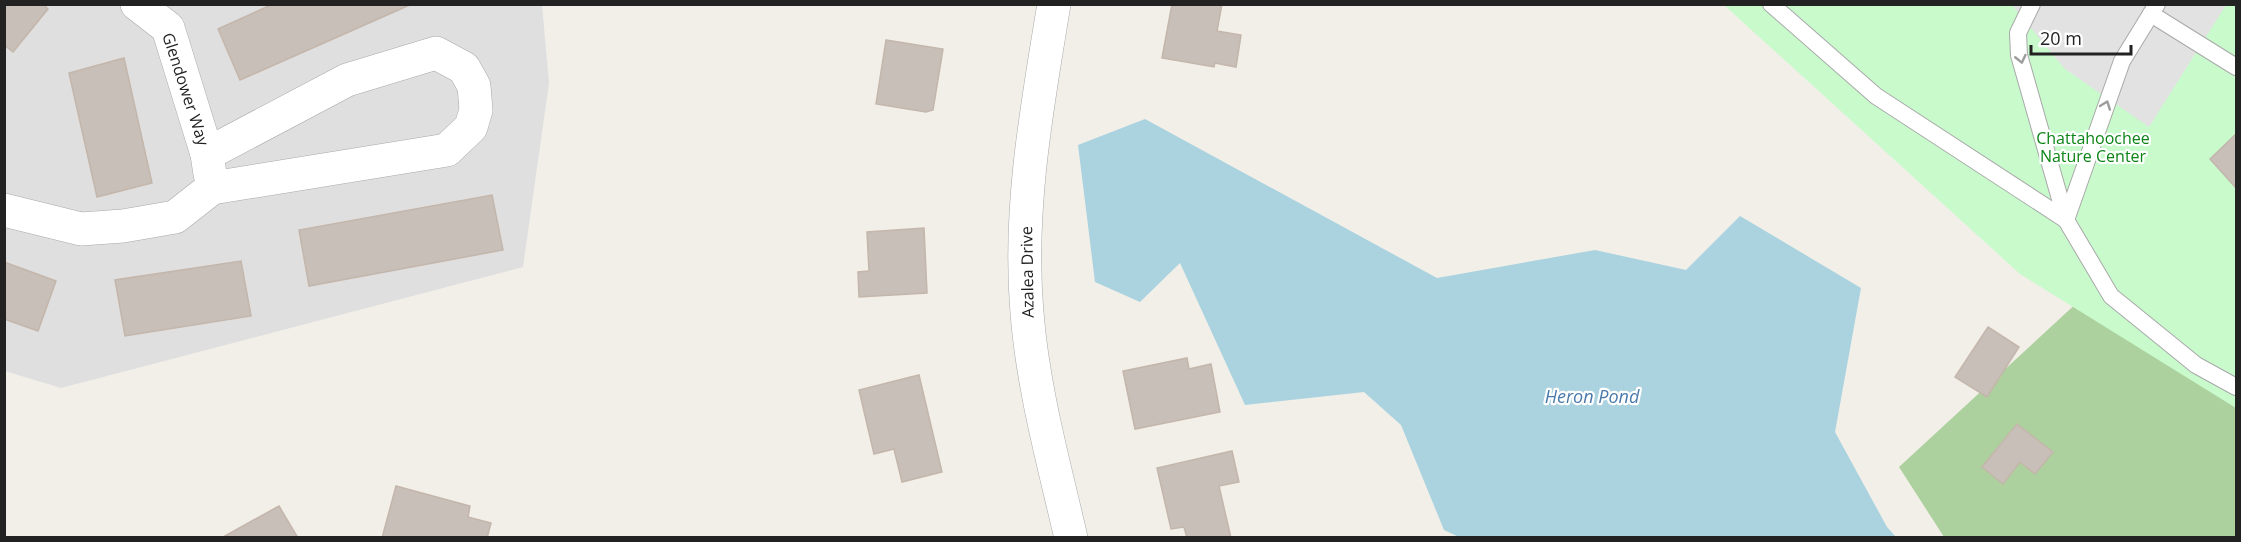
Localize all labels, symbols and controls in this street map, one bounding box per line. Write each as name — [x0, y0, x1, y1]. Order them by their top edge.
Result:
scale bar — [2031, 18, 2132, 56]
text: 20 m — [2040, 26, 2082, 50]
street label: Glendower Way — [157, 30, 215, 149]
one-way arrow — [2014, 54, 2027, 64]
one-way arrow — [2099, 101, 2112, 111]
park label: Chattahoochee Nature Center — [2036, 127, 2150, 167]
street label: Azalea Drive — [1015, 226, 1039, 318]
water label: Heron Pond — [1545, 384, 1640, 408]

